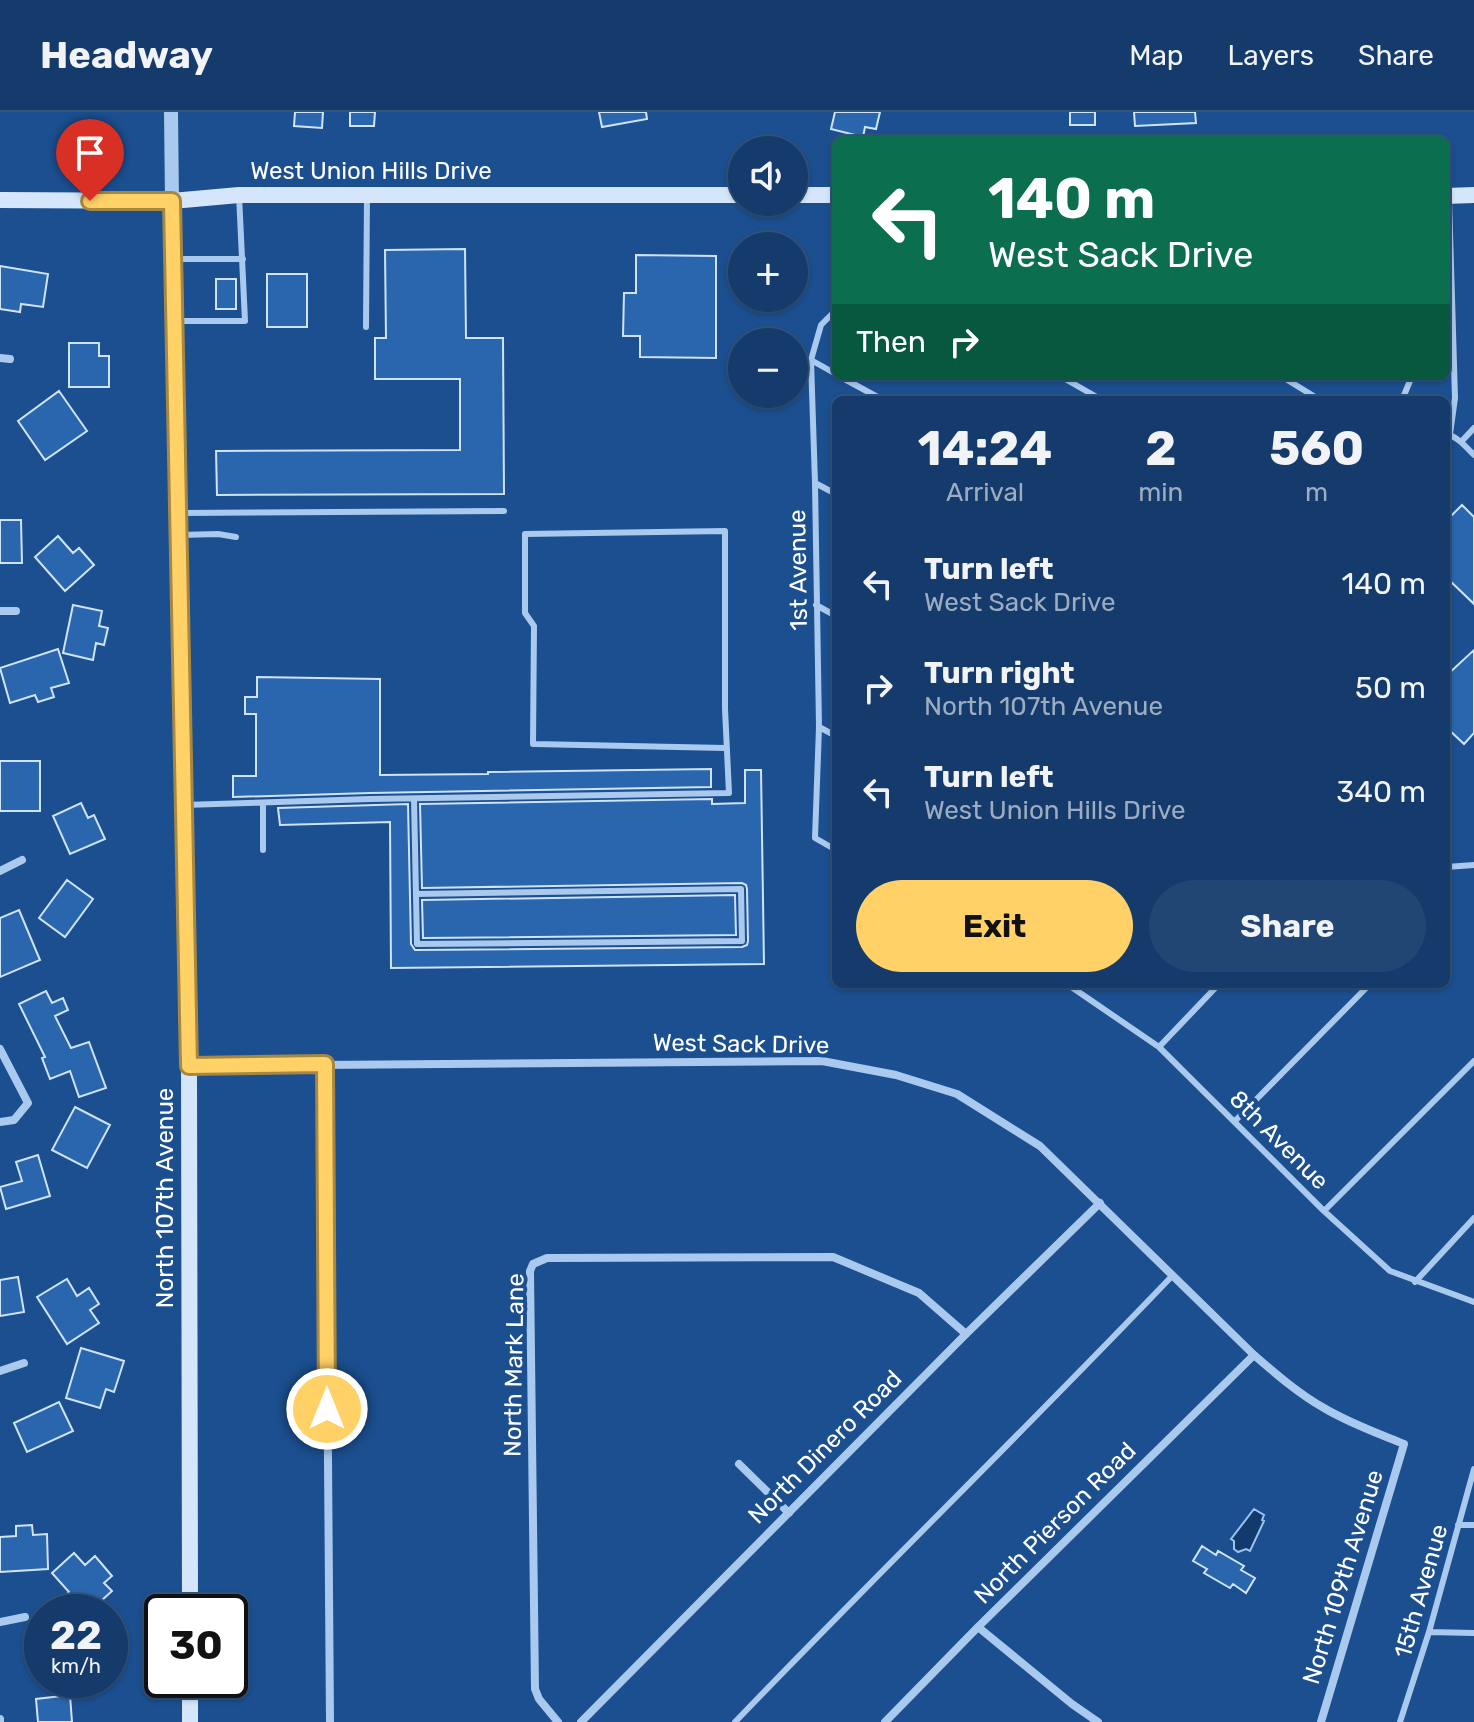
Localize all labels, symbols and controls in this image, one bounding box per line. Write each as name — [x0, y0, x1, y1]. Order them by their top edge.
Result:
text: Headway — [40, 32, 213, 78]
text: Map — [1129, 39, 1184, 72]
text: Layers — [1228, 39, 1314, 72]
text: Share — [1358, 39, 1434, 72]
pin — [56, 119, 124, 201]
icon: arrive — [68, 131, 112, 175]
map controls — [728, 136, 808, 408]
button: sound — [728, 136, 808, 216]
street label: West Union Hills Drive — [250, 157, 492, 185]
text: 140 m — [988, 166, 1155, 232]
icon: left — [856, 168, 960, 272]
button: + — [728, 232, 808, 312]
text: West Sack Drive — [988, 233, 1253, 276]
icon: right — [942, 320, 986, 364]
text: Then — [856, 324, 926, 360]
button: − — [728, 328, 808, 408]
text: 14:24 — [918, 420, 1052, 477]
text: 2 — [1145, 420, 1176, 477]
text: 560 — [1269, 420, 1364, 477]
text: Arrival — [946, 477, 1024, 508]
text: min — [1138, 477, 1183, 508]
text: m — [1305, 477, 1328, 508]
street label: 1st Avenue — [783, 509, 813, 631]
text: Turn left — [924, 551, 1054, 587]
icon: left — [856, 562, 900, 606]
text: 140 m — [1341, 566, 1426, 602]
text: West Sack Drive — [924, 587, 1116, 618]
text: Turn right — [924, 655, 1075, 691]
icon: right — [856, 666, 900, 710]
text: 50 m — [1355, 670, 1426, 706]
text: North 107th Avenue — [924, 691, 1163, 722]
text: Turn left — [924, 759, 1054, 795]
icon: left — [856, 770, 900, 814]
text: 340 m — [1336, 774, 1426, 810]
text: West Union Hills Drive — [924, 795, 1186, 826]
button: Exit — [856, 880, 1133, 972]
button: Share — [1149, 880, 1426, 972]
street label: West Sack Drive — [652, 1028, 830, 1060]
street label: 8th Avenue — [1224, 1085, 1334, 1195]
street label: North 107th Avenue — [151, 1088, 179, 1308]
street label: North Mark Lane — [498, 1273, 530, 1457]
street label: North Dinero Road — [743, 1365, 907, 1529]
position arrow — [285, 1367, 369, 1451]
street label: North Pierson Road — [969, 1437, 1141, 1609]
street label: North 109th Avenue — [1297, 1467, 1389, 1687]
street label: 15th Avenue — [1389, 1521, 1453, 1661]
speed limit sign: 30 — [144, 1594, 248, 1698]
text: 22 — [50, 1612, 102, 1659]
text: km/h — [51, 1654, 101, 1678]

